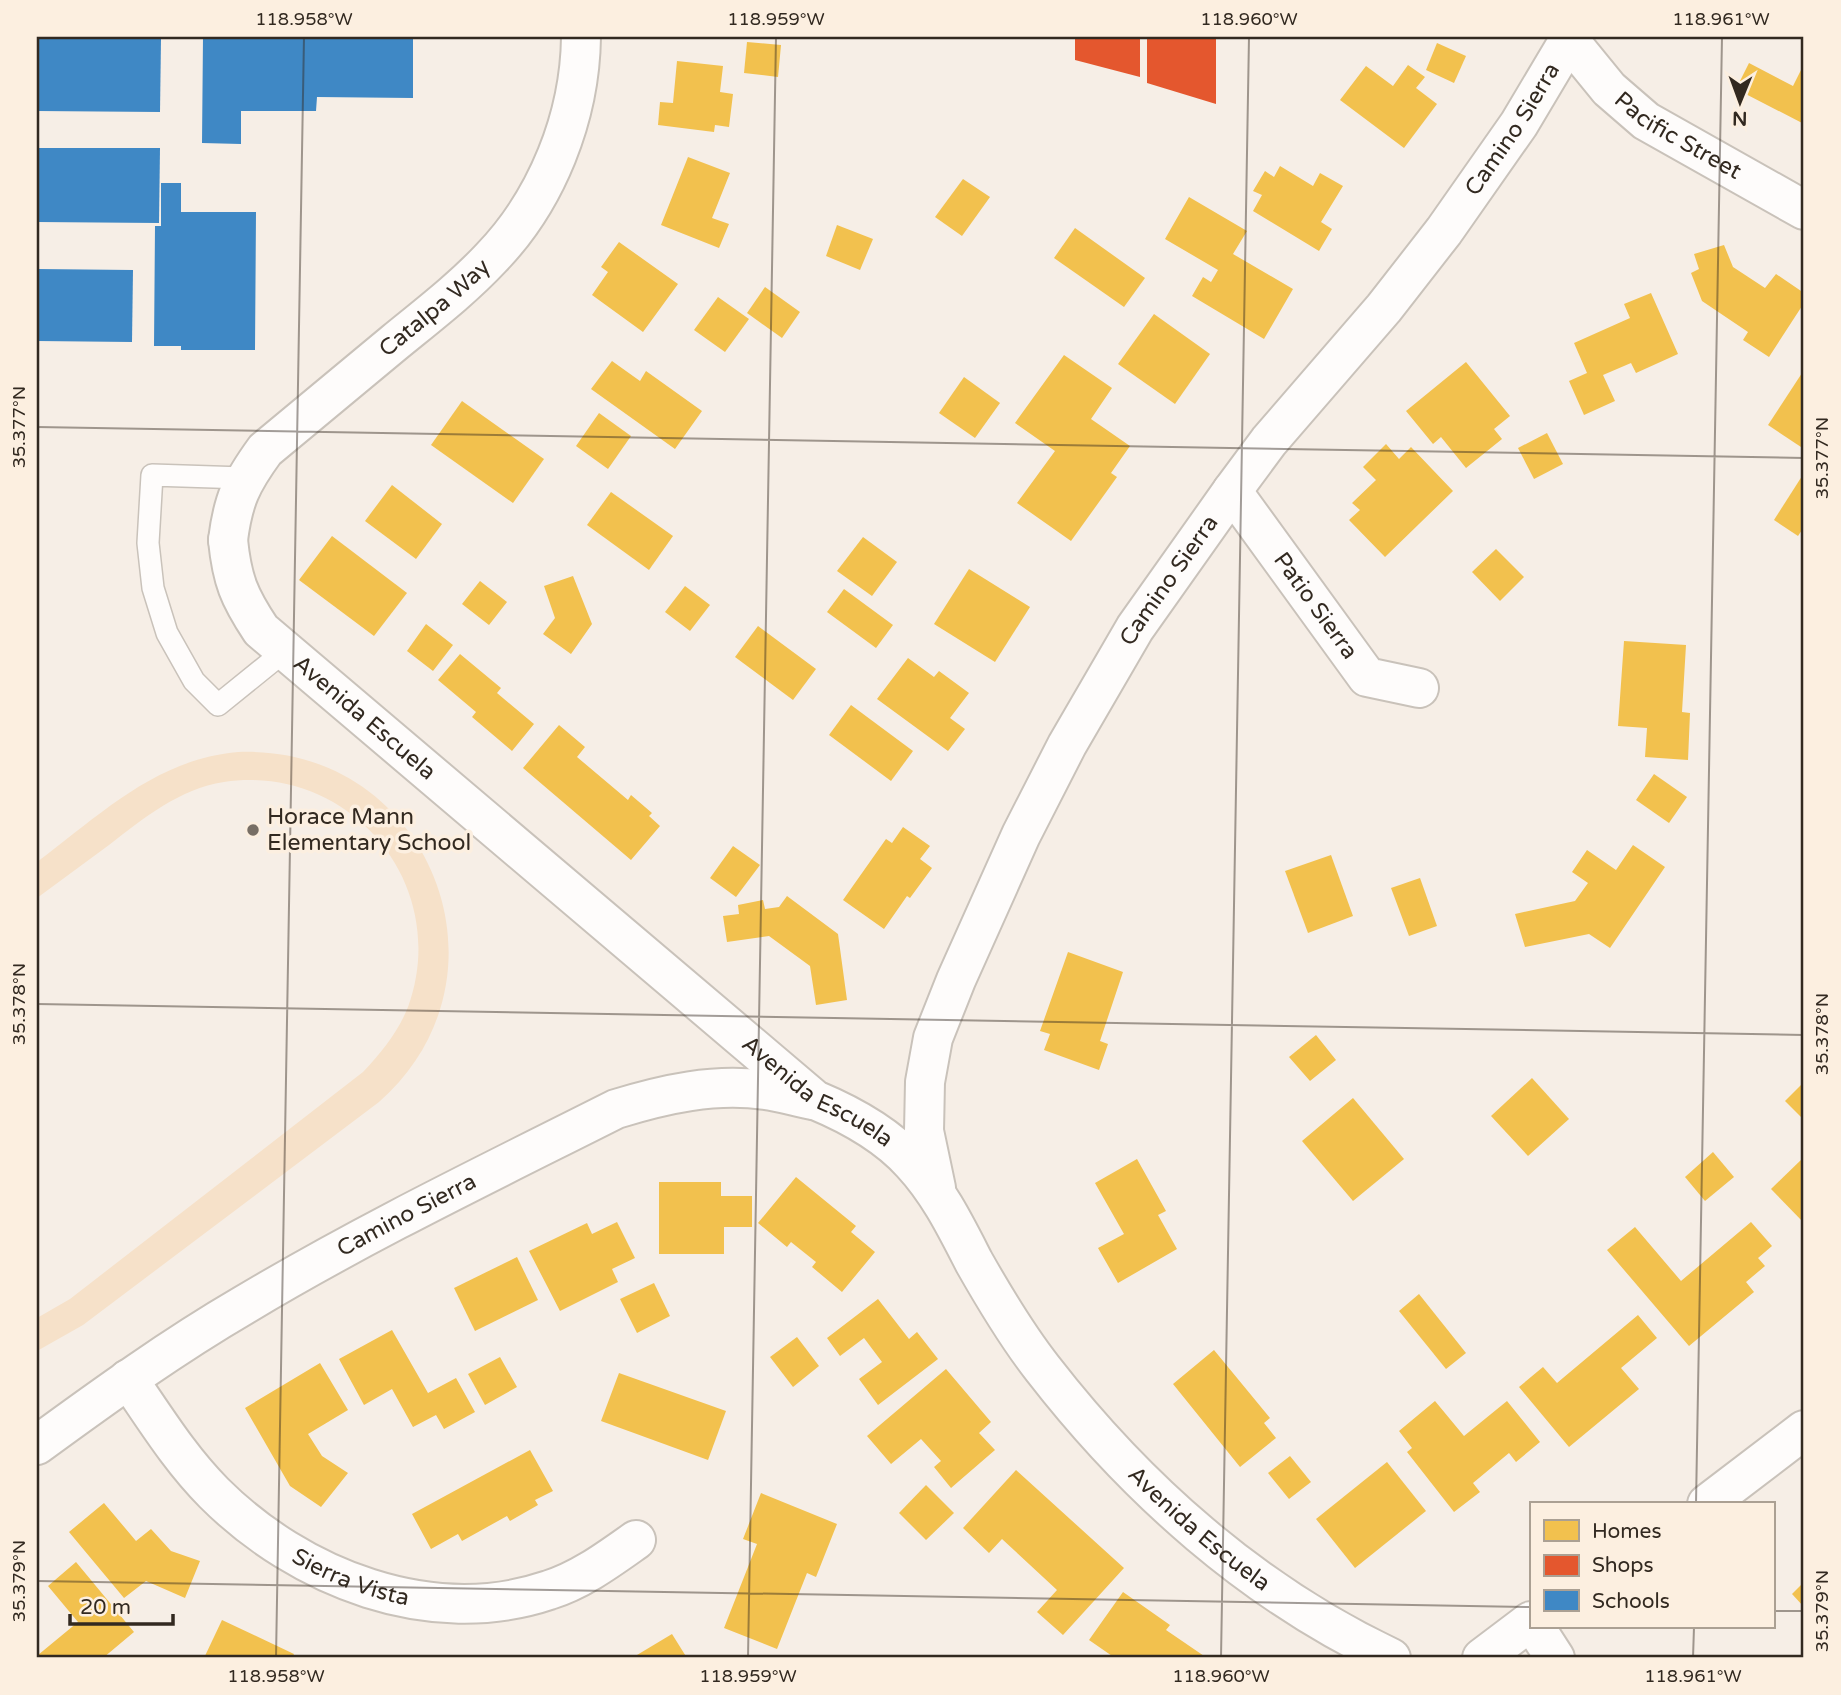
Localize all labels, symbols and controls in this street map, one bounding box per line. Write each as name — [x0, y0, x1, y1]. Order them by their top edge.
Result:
text: 118.958°W — [255, 8, 353, 30]
text: 118.959°W — [727, 8, 825, 30]
text: 118.960°W — [1200, 8, 1298, 30]
text: 118.961°W — [1672, 8, 1770, 30]
street label: Camino Sierra — [1459, 58, 1566, 201]
north arrow — [1704, 66, 1774, 136]
street label: Pacific Street — [1609, 86, 1746, 186]
text: N — [1732, 107, 1748, 129]
street label: Catalpa Way — [374, 253, 496, 363]
text: 35.377°N — [8, 386, 30, 468]
text: 35.377°N — [1811, 417, 1833, 499]
street label: Camino Sierra — [1114, 510, 1224, 651]
street label: Patio Sierra — [1267, 547, 1364, 665]
street label: Avenida Escuela — [288, 650, 442, 786]
place label: Horace Mann Elementary School — [267, 803, 471, 857]
marker: Horace Mann Elementary School — [245, 822, 261, 838]
text: 35.378°N — [8, 963, 30, 1045]
text: 35.378°N — [1811, 993, 1833, 1075]
street label: Avenida Escuela — [736, 1030, 899, 1153]
street label: Camino Sierra — [332, 1167, 481, 1263]
street label: Avenida Escuela — [1122, 1461, 1275, 1597]
legend — [1530, 1502, 1774, 1628]
text: Homes — [1592, 1519, 1662, 1544]
text: 35.379°N — [8, 1540, 30, 1622]
street label: Sierra Vista — [287, 1543, 412, 1612]
text: Shops — [1592, 1553, 1654, 1578]
text: 35.379°N — [1811, 1570, 1833, 1652]
scale bar — [70, 1583, 173, 1627]
text: Schools — [1592, 1589, 1670, 1614]
text: 20 m — [80, 1595, 131, 1620]
text: 118.958°W — [227, 1665, 325, 1687]
text: 118.959°W — [699, 1665, 797, 1687]
text: 118.960°W — [1172, 1665, 1270, 1687]
text: 118.961°W — [1644, 1665, 1742, 1687]

